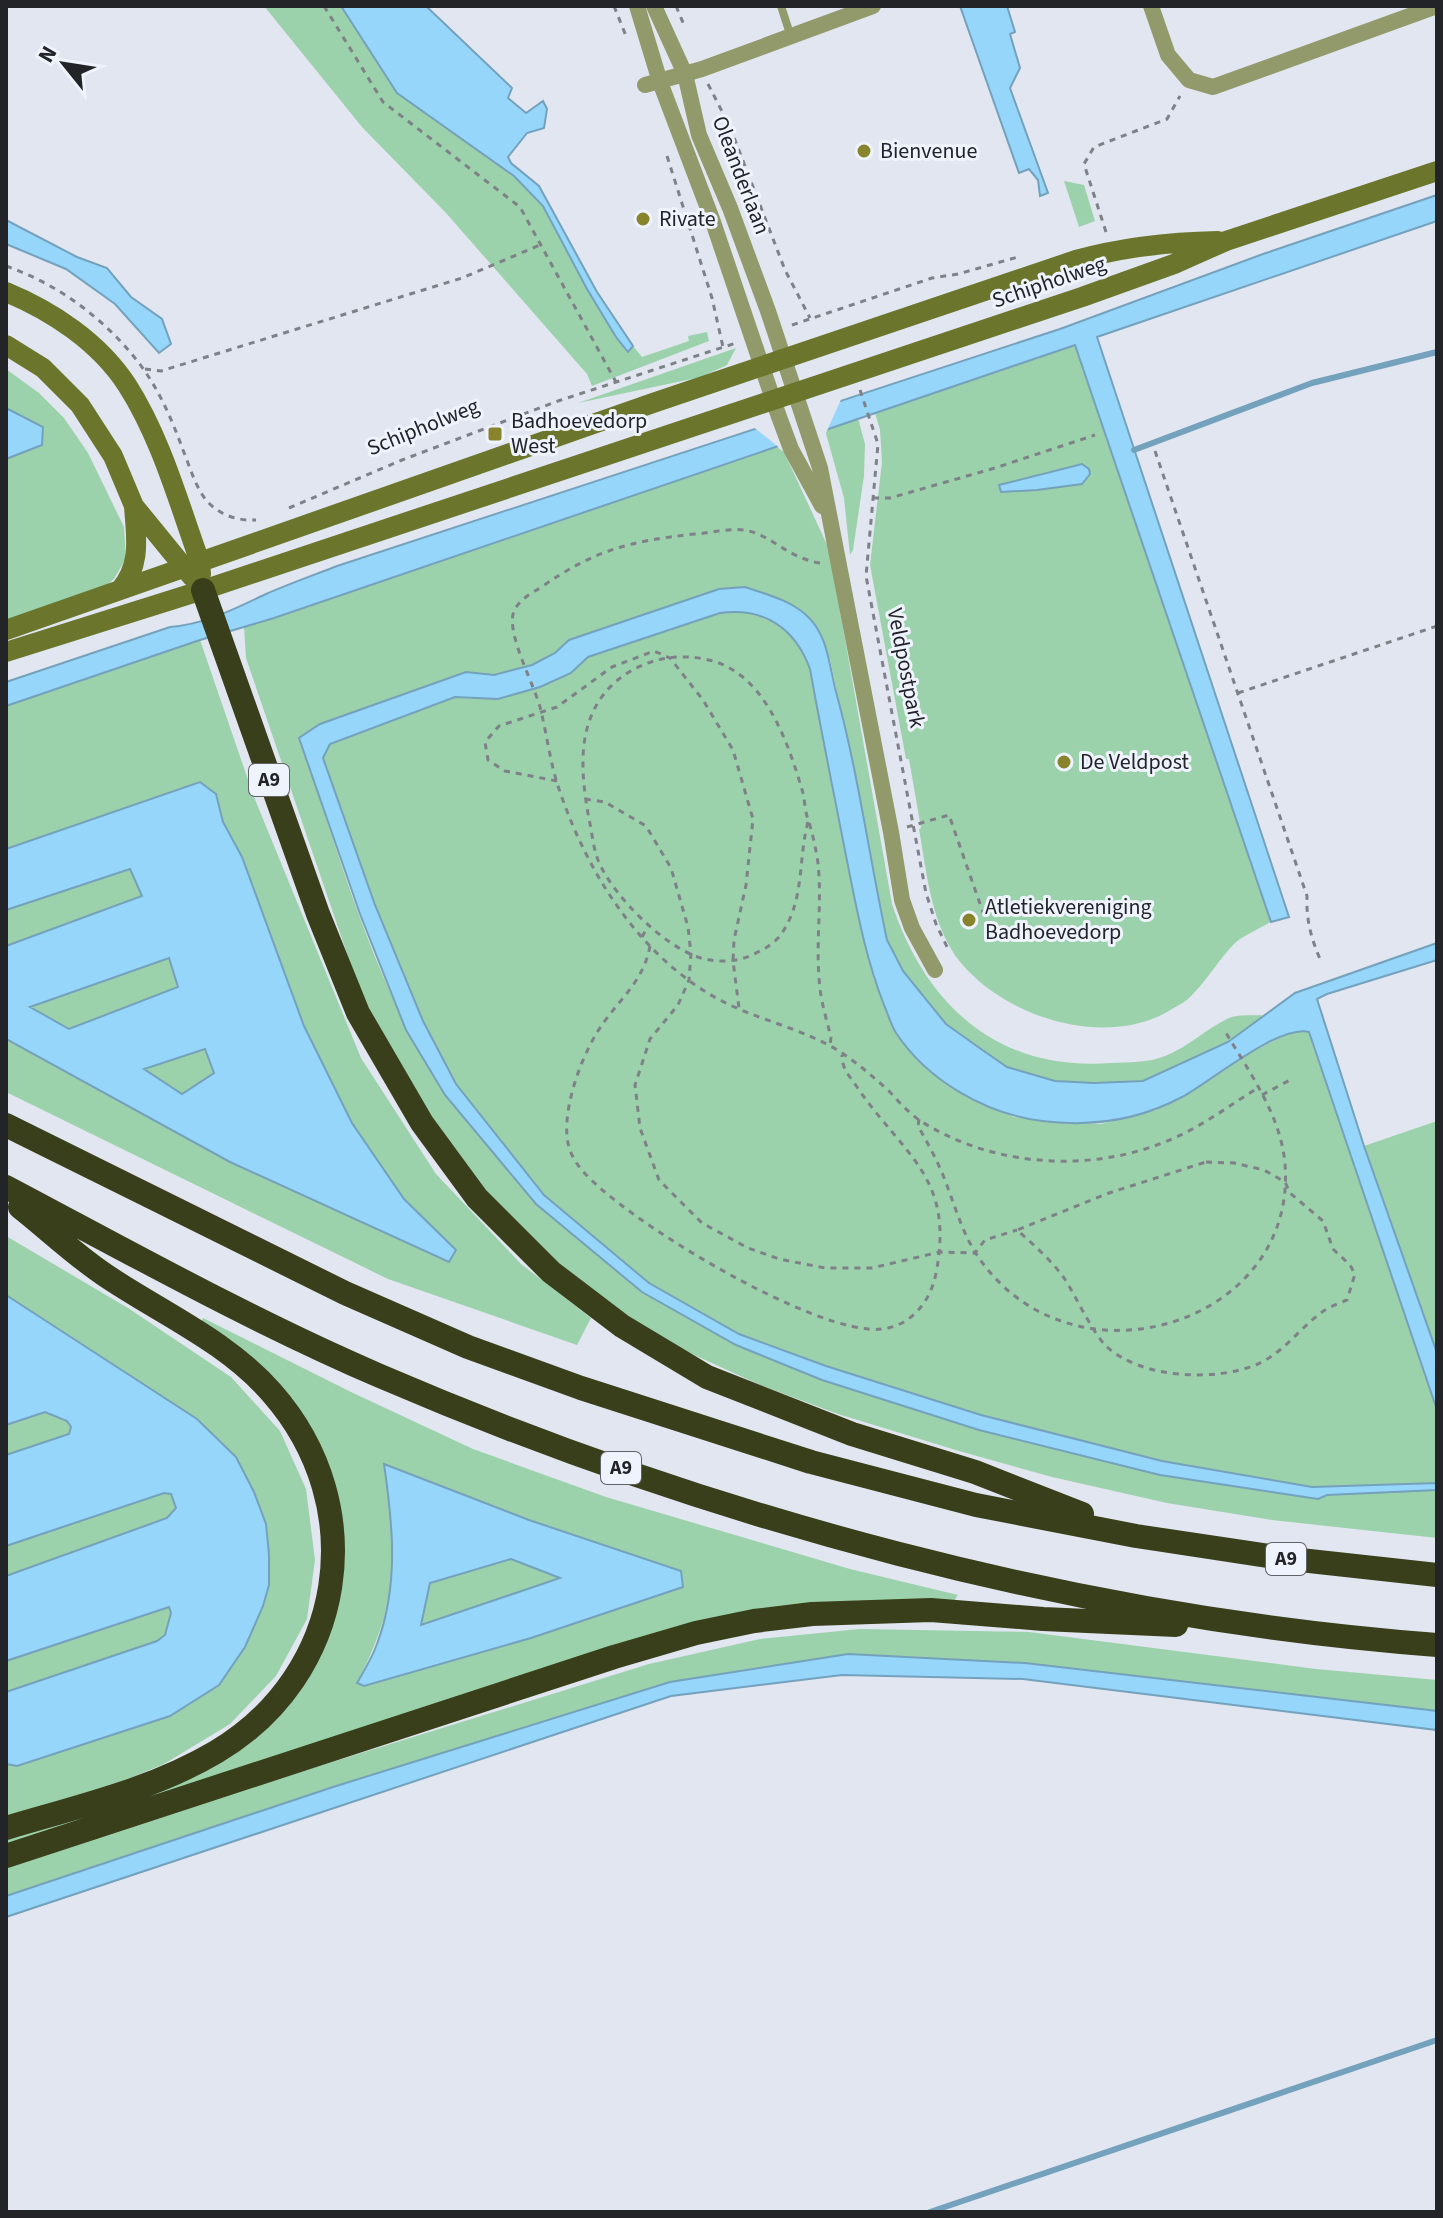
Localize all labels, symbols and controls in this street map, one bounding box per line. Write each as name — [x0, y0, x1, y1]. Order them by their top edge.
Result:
north arrow — [24, 24, 104, 104]
text: N — [30, 40, 65, 69]
street label: Oleanderlaan — [704, 111, 778, 239]
place label: Bienvenue — [880, 135, 977, 167]
marker: Bienvenue — [855, 142, 873, 160]
place label: Rivate — [659, 203, 716, 235]
marker: Rivate — [634, 210, 652, 228]
street label: Schipholweg — [988, 248, 1110, 316]
street label: Schipholweg — [362, 390, 484, 464]
place label: Badhoevedorp West — [511, 405, 647, 462]
marker: Badhoevedorp West — [486, 425, 504, 443]
street label: Veldpostpark — [879, 605, 933, 731]
place label: De Veldpost — [1080, 746, 1189, 778]
marker: De Veldpost — [1055, 753, 1073, 771]
road number: A9 — [249, 764, 289, 796]
place label: Atletiekvereniging Badhoevedorp — [985, 891, 1152, 948]
marker: Atletiekvereniging Badhoevedorp — [960, 911, 978, 929]
road number: A9 — [601, 1452, 641, 1484]
road number: A9 — [1266, 1543, 1306, 1575]

